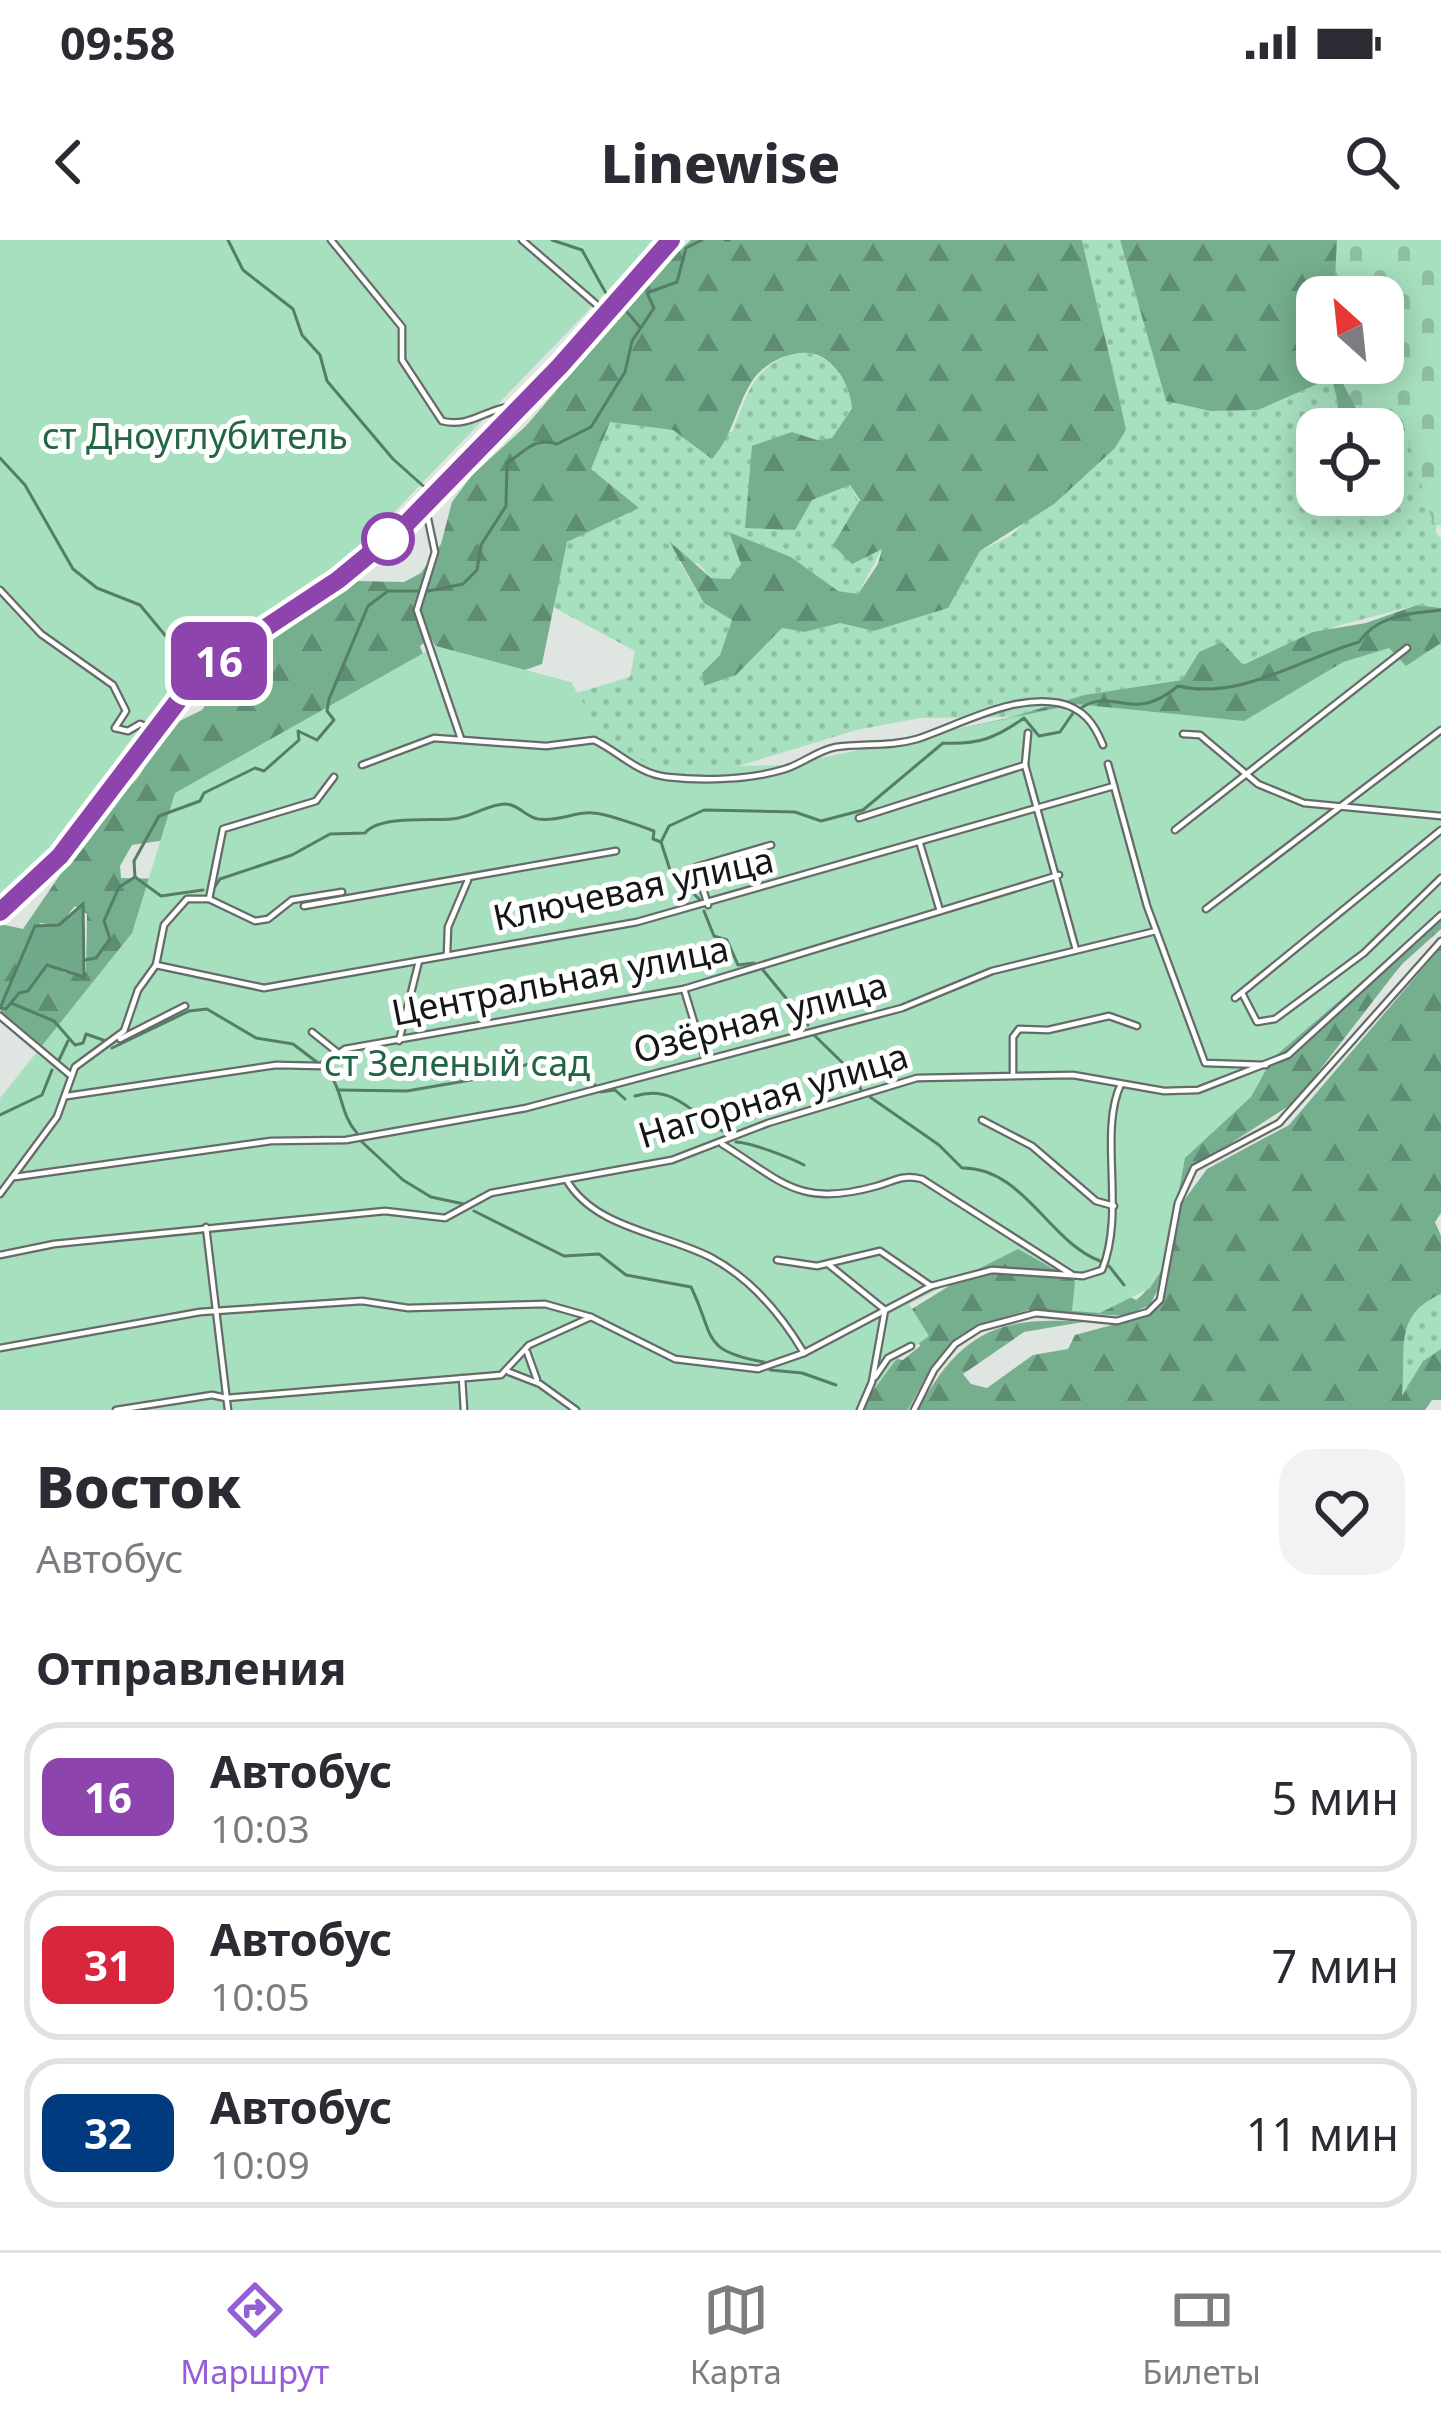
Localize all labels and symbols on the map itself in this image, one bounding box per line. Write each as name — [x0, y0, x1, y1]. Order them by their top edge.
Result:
north arrow — [1296, 276, 1404, 384]
park label: ст Дноуглубитель — [42, 411, 348, 460]
unlabelled marker — [363, 514, 413, 564]
line badge: 16 — [165, 622, 273, 700]
street label: Ключевая улица — [488, 834, 778, 942]
street label: Центральная улица — [387, 923, 733, 1037]
street label: Озёрная улица — [628, 960, 892, 1074]
street label: Нагорная улица — [632, 1031, 914, 1159]
park label: ст Зеленый сад — [324, 1038, 590, 1087]

